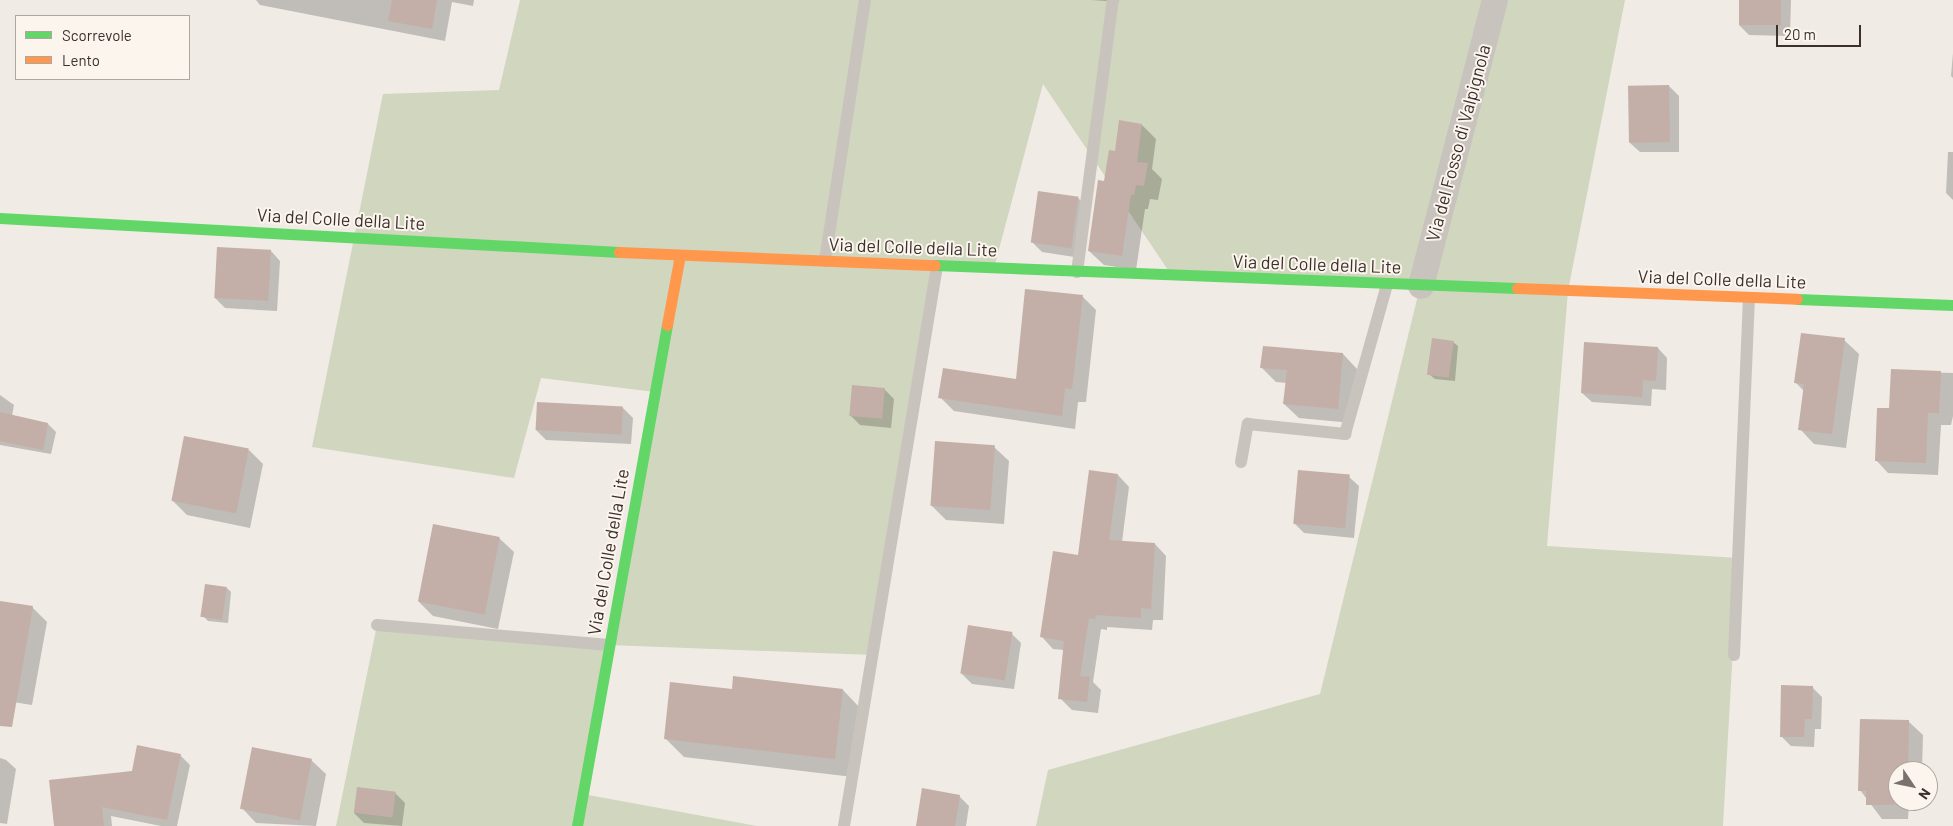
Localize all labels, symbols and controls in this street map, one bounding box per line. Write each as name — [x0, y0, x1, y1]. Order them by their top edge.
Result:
legend — [15, 15, 190, 80]
scale bar — [1778, 15, 1863, 47]
text: 20 m — [1784, 25, 1816, 43]
text: Scorrevole — [62, 26, 132, 44]
street label: Via del Fosso di Valpignola — [1421, 42, 1495, 244]
text: Lento — [62, 51, 100, 69]
street label: Via del Colle della Lite — [256, 204, 426, 234]
street label: Via del Colle della Lite — [828, 233, 998, 261]
street label: Via del Colle della Lite — [1232, 250, 1402, 278]
street label: Via del Colle della Lite — [1637, 265, 1807, 293]
street label: Via del Colle della Lite — [583, 467, 633, 637]
north arrow — [1888, 761, 1938, 811]
text: N — [1915, 785, 1935, 803]

